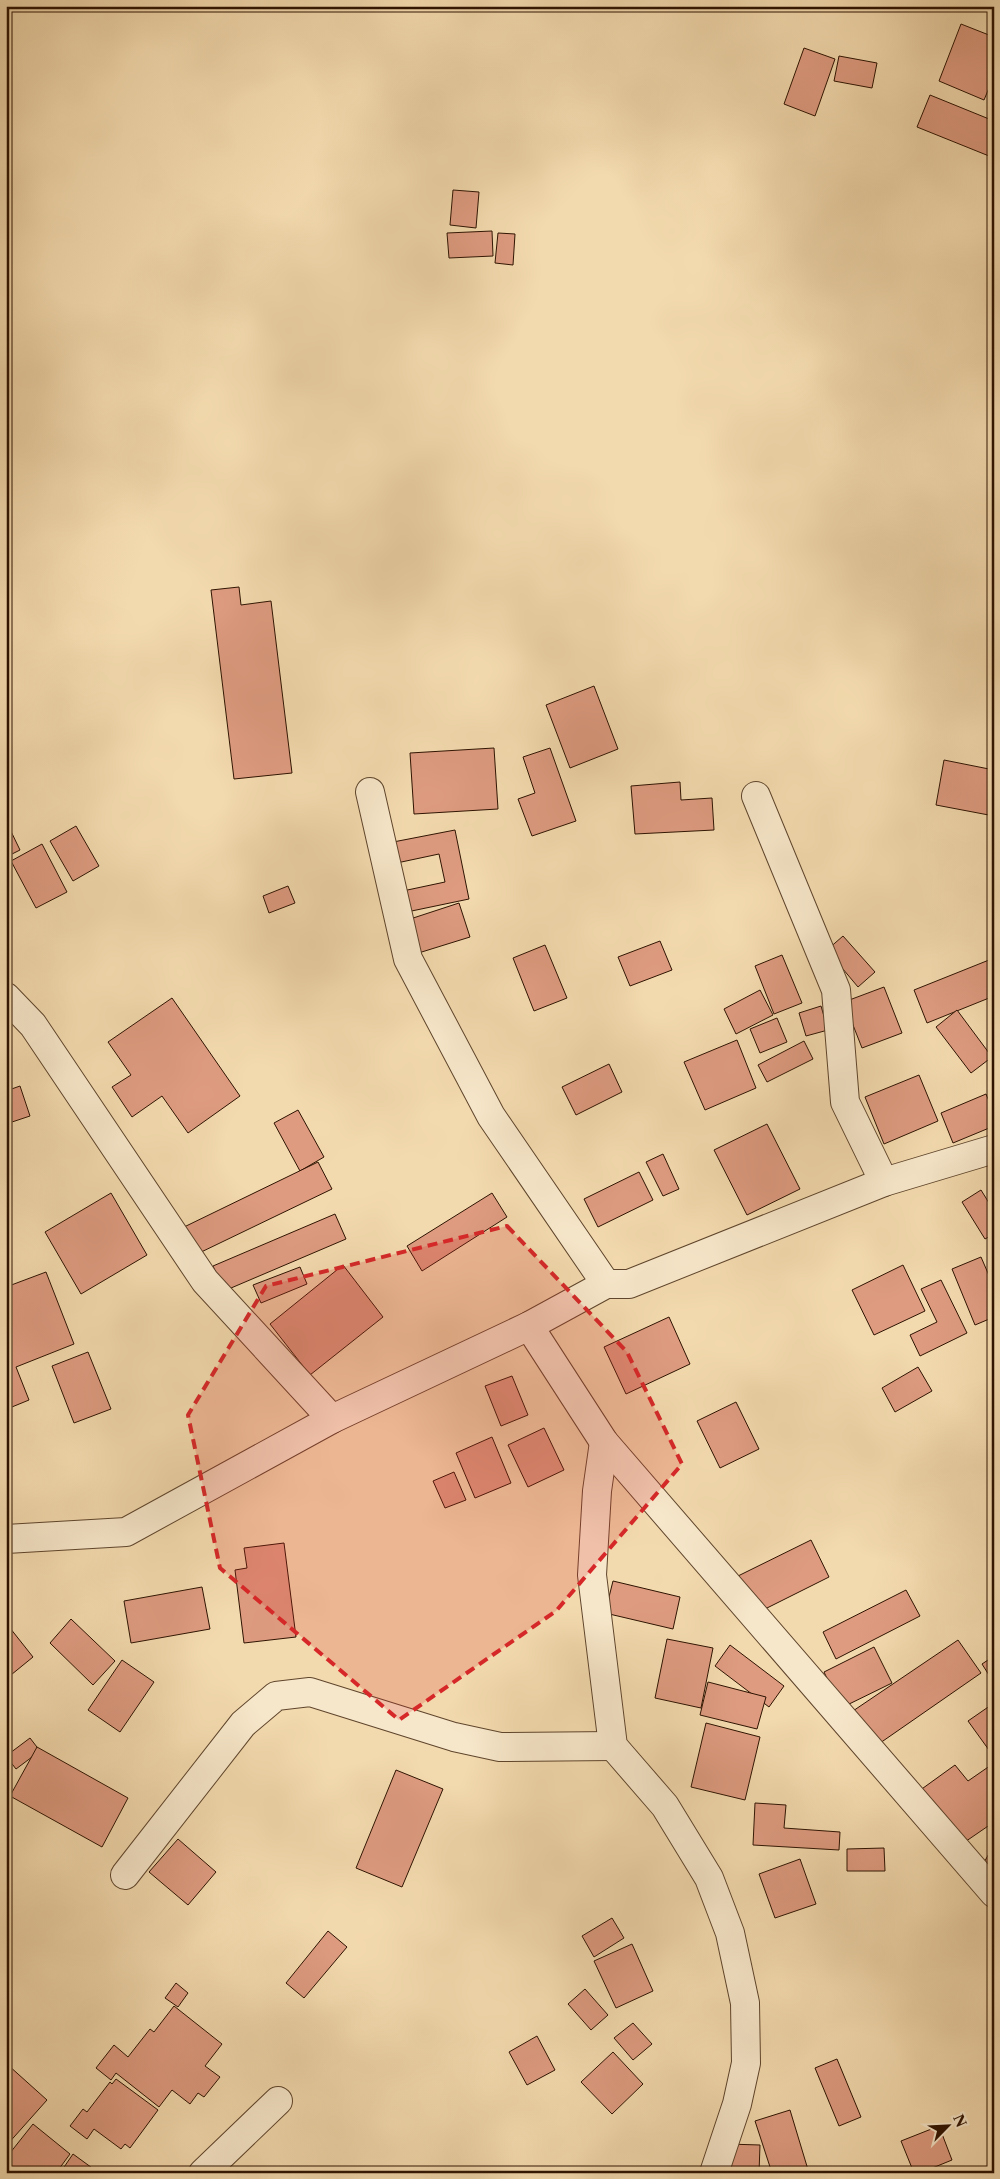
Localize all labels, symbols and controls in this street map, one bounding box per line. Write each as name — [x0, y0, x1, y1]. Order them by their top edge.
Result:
north arrow — [922, 2102, 972, 2152]
text: N — [949, 2111, 971, 2130]

